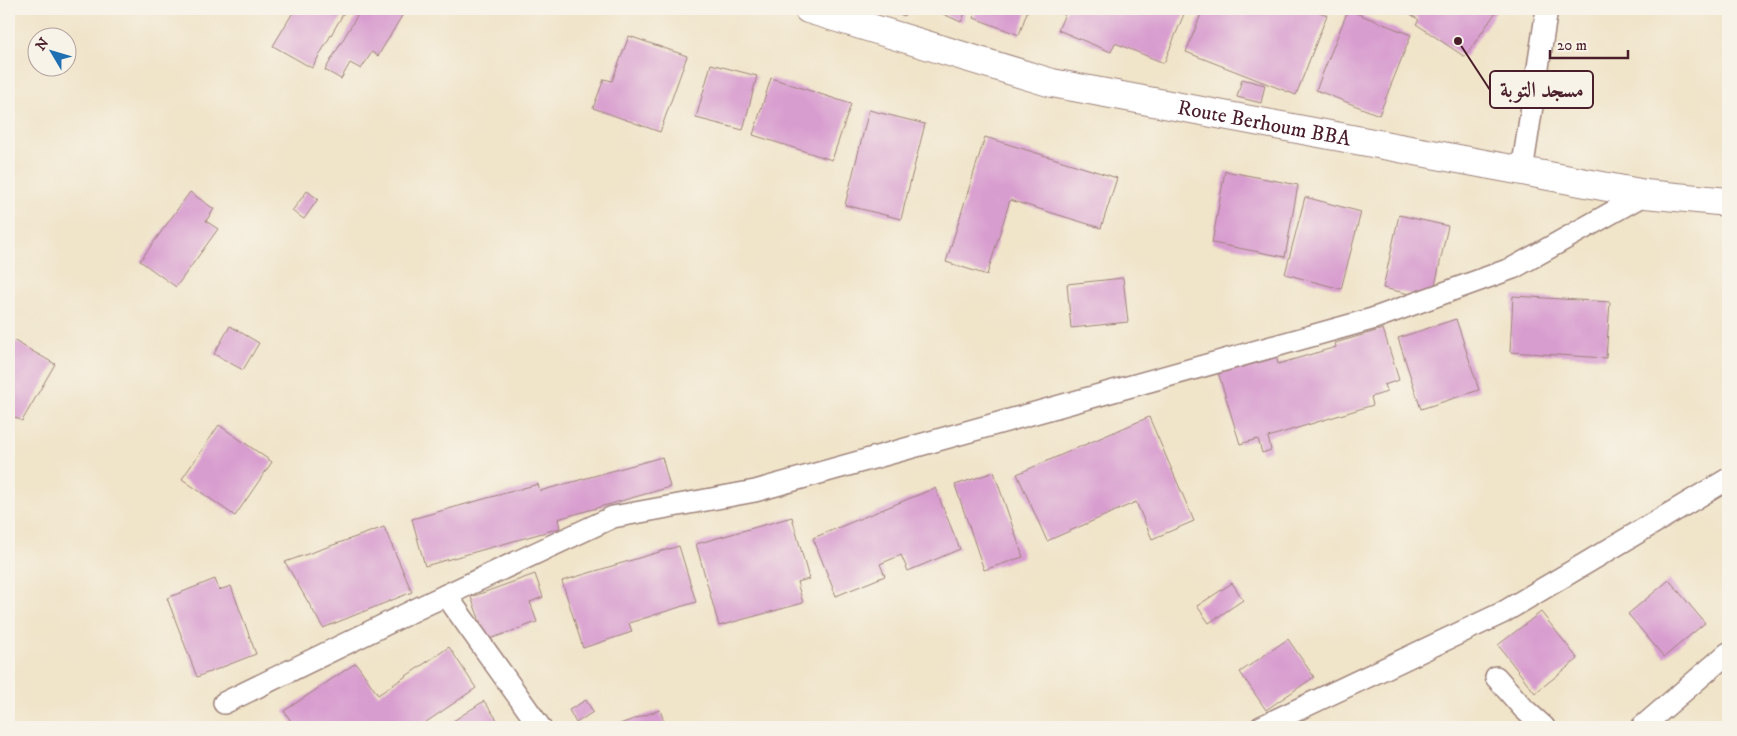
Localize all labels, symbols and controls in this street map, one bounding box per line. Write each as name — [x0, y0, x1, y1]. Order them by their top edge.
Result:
north arrow — [28, 28, 78, 78]
scale bar — [1550, 28, 1627, 60]
text: N — [32, 34, 53, 55]
text: 20 m — [1557, 36, 1587, 55]
callout: مسجد التوبة — [1490, 71, 1593, 108]
text: مسجد التوبة — [1500, 77, 1584, 104]
street label: Route Berhoum BBA — [1175, 95, 1353, 153]

